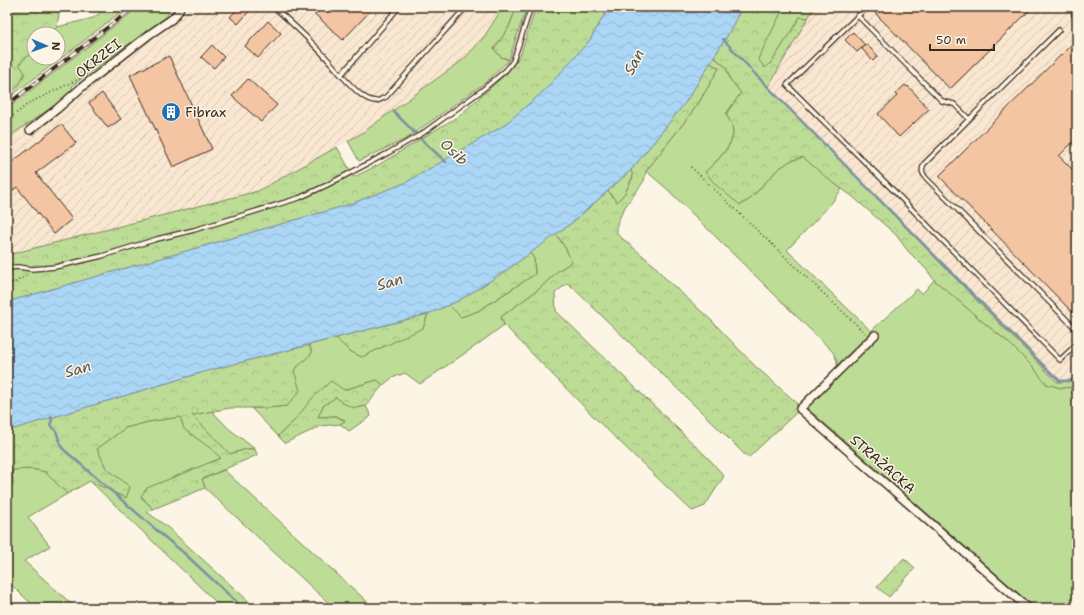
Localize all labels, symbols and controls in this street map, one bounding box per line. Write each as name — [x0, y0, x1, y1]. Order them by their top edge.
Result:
north arrow — [26, 26, 66, 66]
scale bar — [930, 26, 994, 52]
text: 50 m — [936, 32, 966, 48]
street label: OKRZEI — [71, 34, 125, 82]
text: N — [48, 42, 63, 51]
water label: San — [619, 46, 649, 78]
building icon: Fibrax — [160, 101, 182, 123]
place label: Fibrax — [185, 103, 226, 121]
water label: Osib — [436, 134, 472, 170]
water label: San — [374, 269, 406, 295]
water label: San — [62, 356, 94, 382]
street label: STRAŻACKA — [847, 431, 919, 497]

